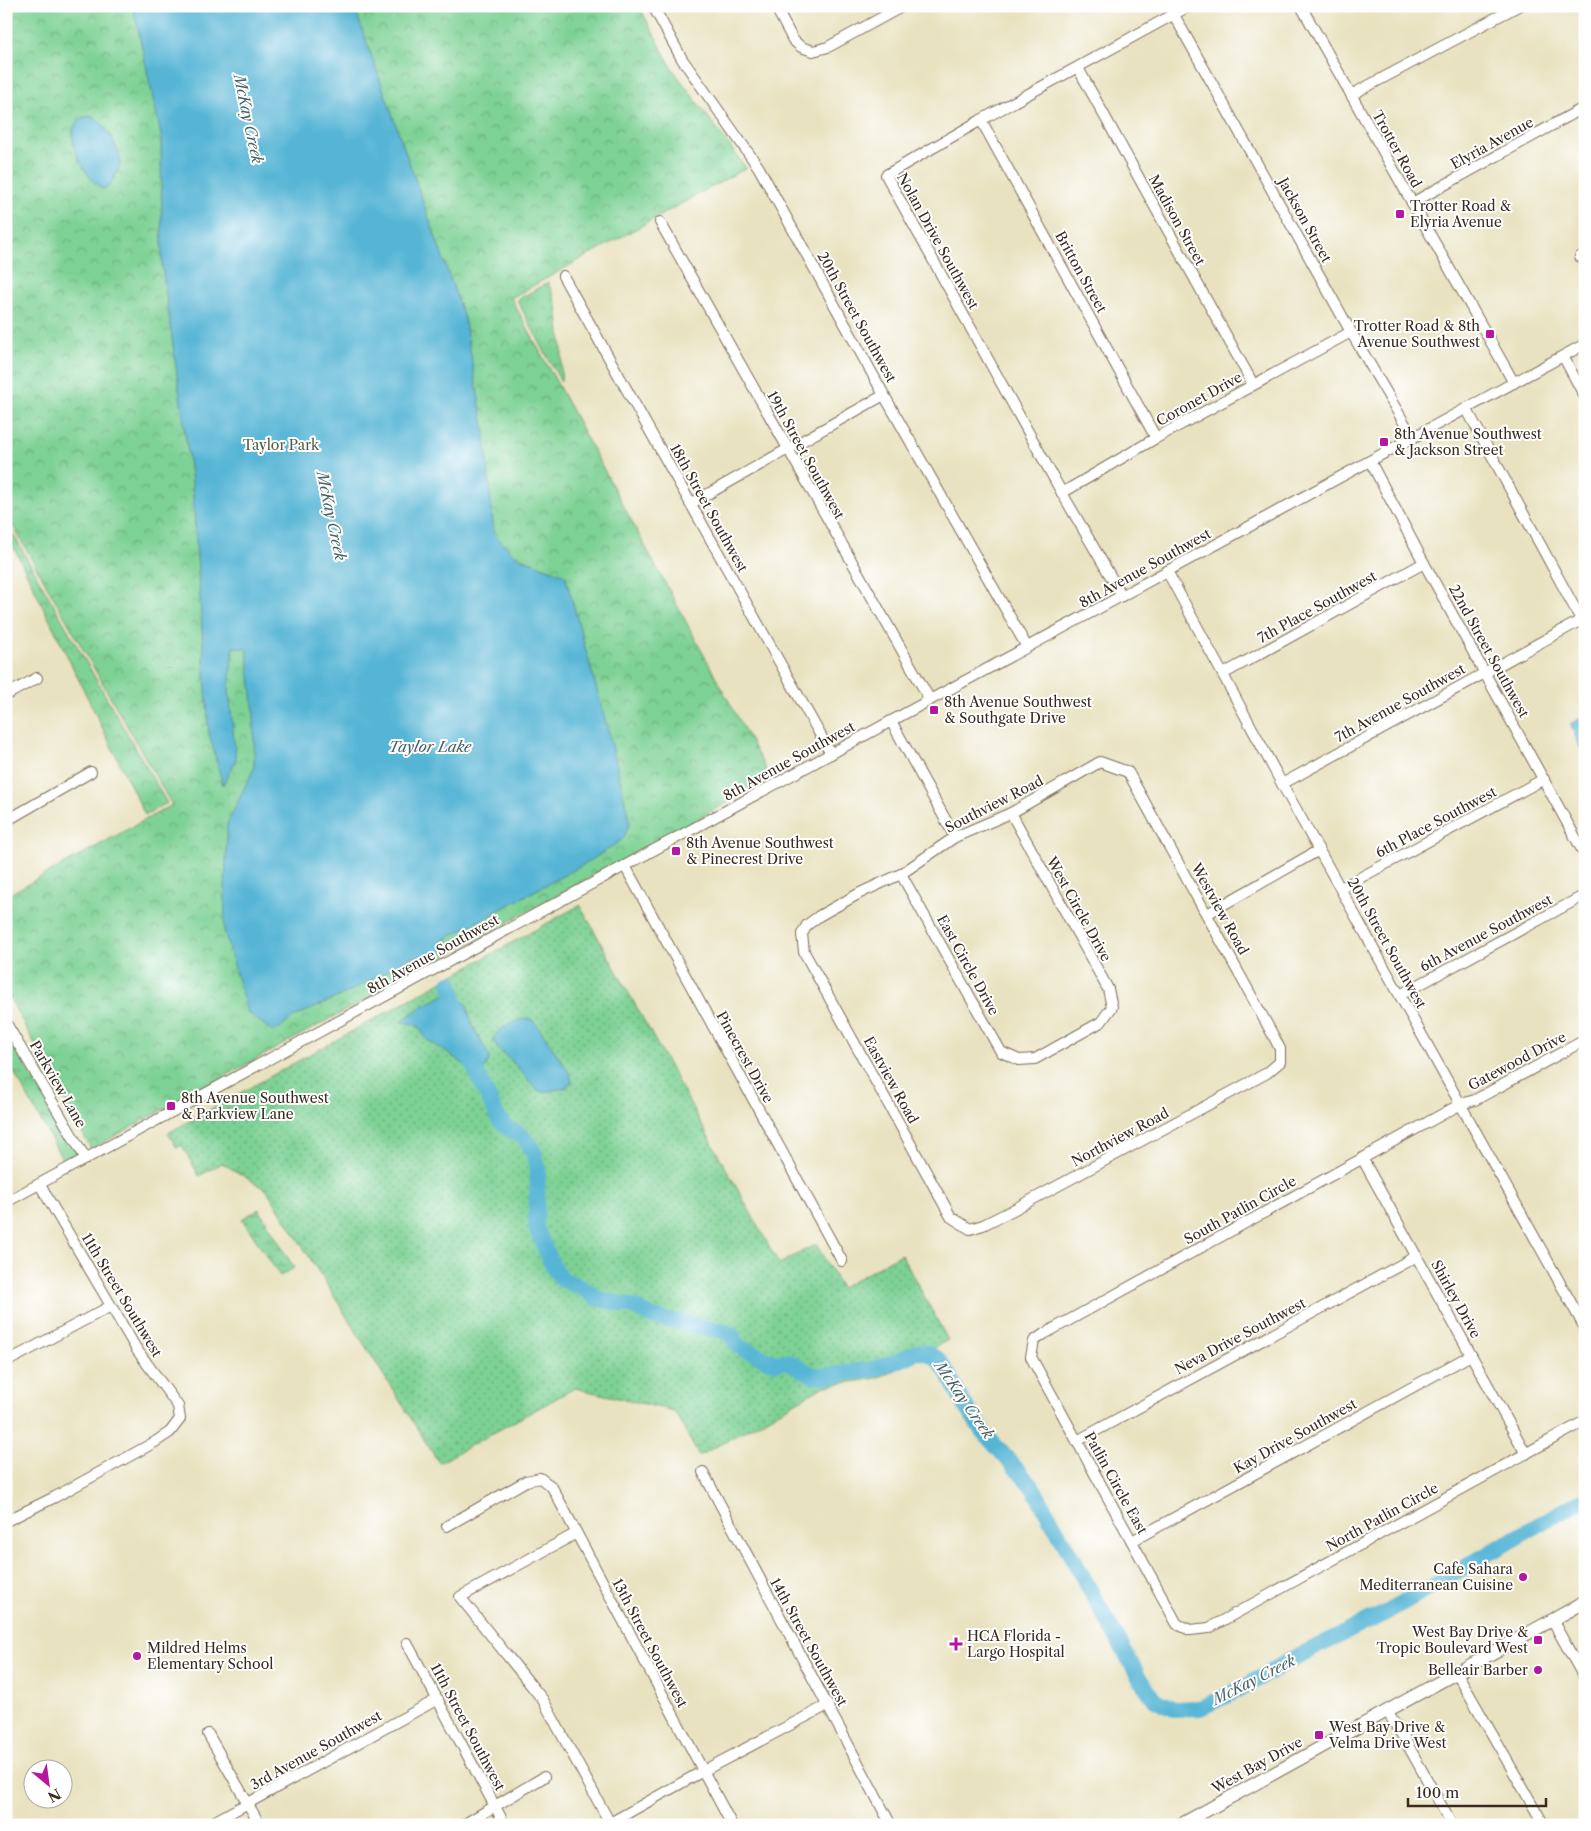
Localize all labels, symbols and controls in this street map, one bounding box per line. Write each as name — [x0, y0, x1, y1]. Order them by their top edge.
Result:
water label: McKay Creek — [229, 71, 267, 165]
street label: Trotter Road — [1368, 107, 1426, 191]
street label: Elyria Avenue — [1447, 113, 1537, 173]
street label: Nolan Drive Southwest — [893, 170, 983, 312]
street label: Madison Street — [1145, 171, 1209, 269]
street label: Jackson Street — [1273, 173, 1336, 266]
place label: Trotter Road & Elyria Avenue — [1410, 197, 1511, 231]
marker: Trotter Road & Elyria Avenue — [1394, 208, 1406, 220]
street label: Britton Street — [1051, 228, 1111, 316]
street label: 20th Street Southwest — [814, 248, 900, 386]
place label: Trotter Road & 8th Avenue Southwest — [1354, 317, 1480, 351]
marker: Trotter Road & 8th Avenue Southwest — [1484, 328, 1496, 340]
street label: Coronet Drive — [1153, 368, 1245, 430]
street label: 19th Street Southwest — [763, 388, 849, 522]
place label: 8th Avenue Southwest & Jackson Street — [1394, 425, 1542, 459]
park label: Taylor Park — [243, 436, 320, 454]
marker: 8th Avenue Southwest & Jackson Street — [1378, 436, 1390, 448]
street label: 18th Street Southwest — [666, 441, 752, 575]
water label: McKay Creek — [312, 468, 350, 562]
street label: 8th Avenue Southwest — [1076, 524, 1214, 612]
street label: 7th Place Southwest — [1254, 567, 1380, 647]
street label: 22nd Street Southwest — [1445, 581, 1533, 721]
street label: 7th Avenue Southwest — [1332, 660, 1468, 746]
place label: 8th Avenue Southwest & Southgate Drive — [944, 693, 1092, 727]
marker: 8th Avenue Southwest & Southgate Drive — [928, 704, 940, 716]
street label: 8th Avenue Southwest — [720, 717, 858, 805]
water label: Taylor Lake — [389, 737, 472, 756]
street label: Southview Road — [942, 771, 1047, 837]
street label: 6th Place Southwest — [1372, 783, 1500, 861]
place label: 8th Avenue Southwest & Pinecrest Drive — [686, 834, 834, 868]
marker: 8th Avenue Southwest & Pinecrest Drive — [670, 845, 682, 857]
street label: West Circle Drive — [1042, 853, 1115, 965]
street label: Westview Road — [1187, 859, 1253, 958]
street label: 20th Street Southwest — [1344, 874, 1430, 1012]
street label: 6th Avenue Southwest — [1417, 890, 1555, 976]
street label: 8th Avenue Southwest — [364, 910, 502, 998]
street label: East Circle Drive — [933, 912, 1003, 1018]
street label: Pinecrest Drive — [712, 1008, 778, 1106]
street label: Gatewood Drive — [1465, 1028, 1569, 1094]
street label: Eastview Road — [860, 1033, 923, 1127]
street label: Parkview Lane — [26, 1037, 90, 1131]
place label: 8th Avenue Southwest & Parkview Lane — [181, 1089, 329, 1123]
marker: 8th Avenue Southwest & Parkview Lane — [165, 1100, 177, 1112]
street label: Northview Road — [1068, 1103, 1172, 1170]
street label: South Patlin Circle — [1181, 1172, 1299, 1248]
street label: 11th Street Southwest — [78, 1230, 166, 1360]
street label: Shirley Drive — [1427, 1257, 1485, 1341]
street label: Neva Drive Southwest — [1171, 1294, 1309, 1378]
water label: McKay Creek — [929, 1355, 998, 1442]
street label: Kay Drive Southwest — [1230, 1395, 1360, 1477]
street label: Patlin Circle East — [1080, 1429, 1152, 1537]
street label: North Patlin Circle — [1323, 1479, 1441, 1555]
place label: Cafe Sahara Mediterranean Cuisine — [1360, 1560, 1514, 1594]
marker: Cafe Sahara Mediterranean Cuisine — [1517, 1571, 1529, 1583]
street label: 13th Street Southwest — [608, 1575, 692, 1711]
street label: 14th Street Southwest — [766, 1575, 852, 1709]
place label: West Bay Drive & Tropic Boulevard West — [1376, 1623, 1529, 1657]
place label: HCA Florida - Largo Hospital — [967, 1627, 1065, 1661]
marker: West Bay Drive & Tropic Boulevard West — [1532, 1634, 1544, 1646]
marker: HCA Florida - Largo Hospital — [949, 1637, 963, 1651]
place label: Mildred Helms Elementary School — [147, 1639, 273, 1673]
marker: Mildred Helms Elementary School — [131, 1650, 143, 1662]
water label: McKay Creek — [1207, 1650, 1299, 1710]
street label: 11th Street Southwest — [427, 1660, 509, 1794]
place label: Belleair Barber — [1428, 1661, 1528, 1679]
marker: Belleair Barber — [1532, 1664, 1544, 1676]
street label: 3rd Avenue Southwest — [247, 1706, 385, 1794]
place label: West Bay Drive & Velma Drive West — [1328, 1718, 1446, 1752]
marker: West Bay Drive & Velma Drive West — [1313, 1729, 1325, 1741]
street label: West Bay Drive — [1208, 1733, 1306, 1798]
north arrow — [22, 1758, 72, 1808]
scale bar — [1408, 1776, 1546, 1808]
text: 100 m — [1416, 1783, 1459, 1802]
text: N — [45, 1785, 64, 1806]

